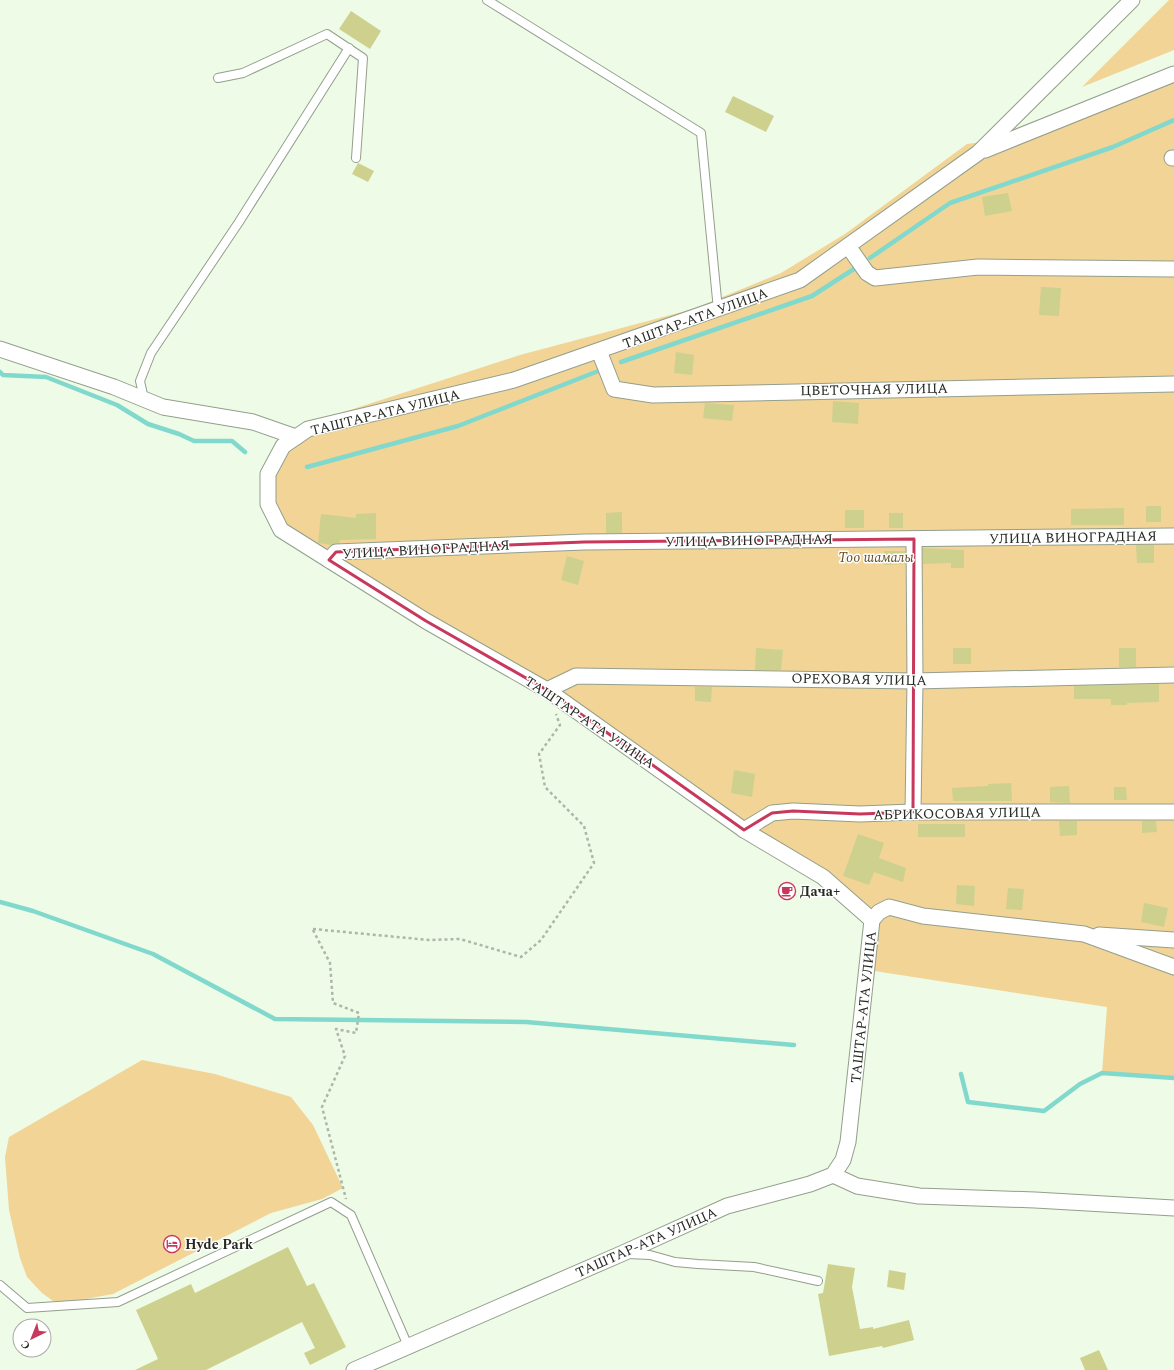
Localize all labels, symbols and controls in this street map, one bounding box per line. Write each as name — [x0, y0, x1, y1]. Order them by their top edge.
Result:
street label: ТАШТАР-АТА УЛИЦА — [620, 282, 771, 355]
street label: ЦВЕТОЧНАЯ УЛИЦА — [800, 378, 948, 401]
street label: ТАШТАР-АТА УЛИЦА — [308, 384, 462, 441]
street label: УЛИЦА ВИНОГРАДНАЯ — [989, 526, 1157, 549]
street label: УЛИЦА ВИНОГРАДНАЯ — [665, 529, 833, 552]
street label: УЛИЦА ВИНОГРАДНАЯ — [342, 535, 510, 564]
park label: Тоо шамалы — [838, 547, 914, 568]
street label: ОРЕХОВАЯ УЛИЦА — [791, 668, 927, 691]
street label: ТАШТАР-АТА УЛИЦА — [520, 671, 659, 774]
street label: АБРИКОСОВАЯ УЛИЦА — [873, 802, 1041, 825]
cafe icon: Дача+ — [777, 881, 797, 901]
place label: Дача+ — [800, 881, 841, 902]
street label: ТАШТАР-АТА УЛИЦА — [845, 929, 882, 1084]
street label: ТАШТАР-АТА УЛИЦА — [572, 1202, 721, 1283]
hotel icon: Hyde Park — [162, 1234, 182, 1254]
place label: Hyde Park — [185, 1234, 254, 1255]
north arrow — [12, 1318, 52, 1358]
text: С — [17, 1336, 34, 1354]

